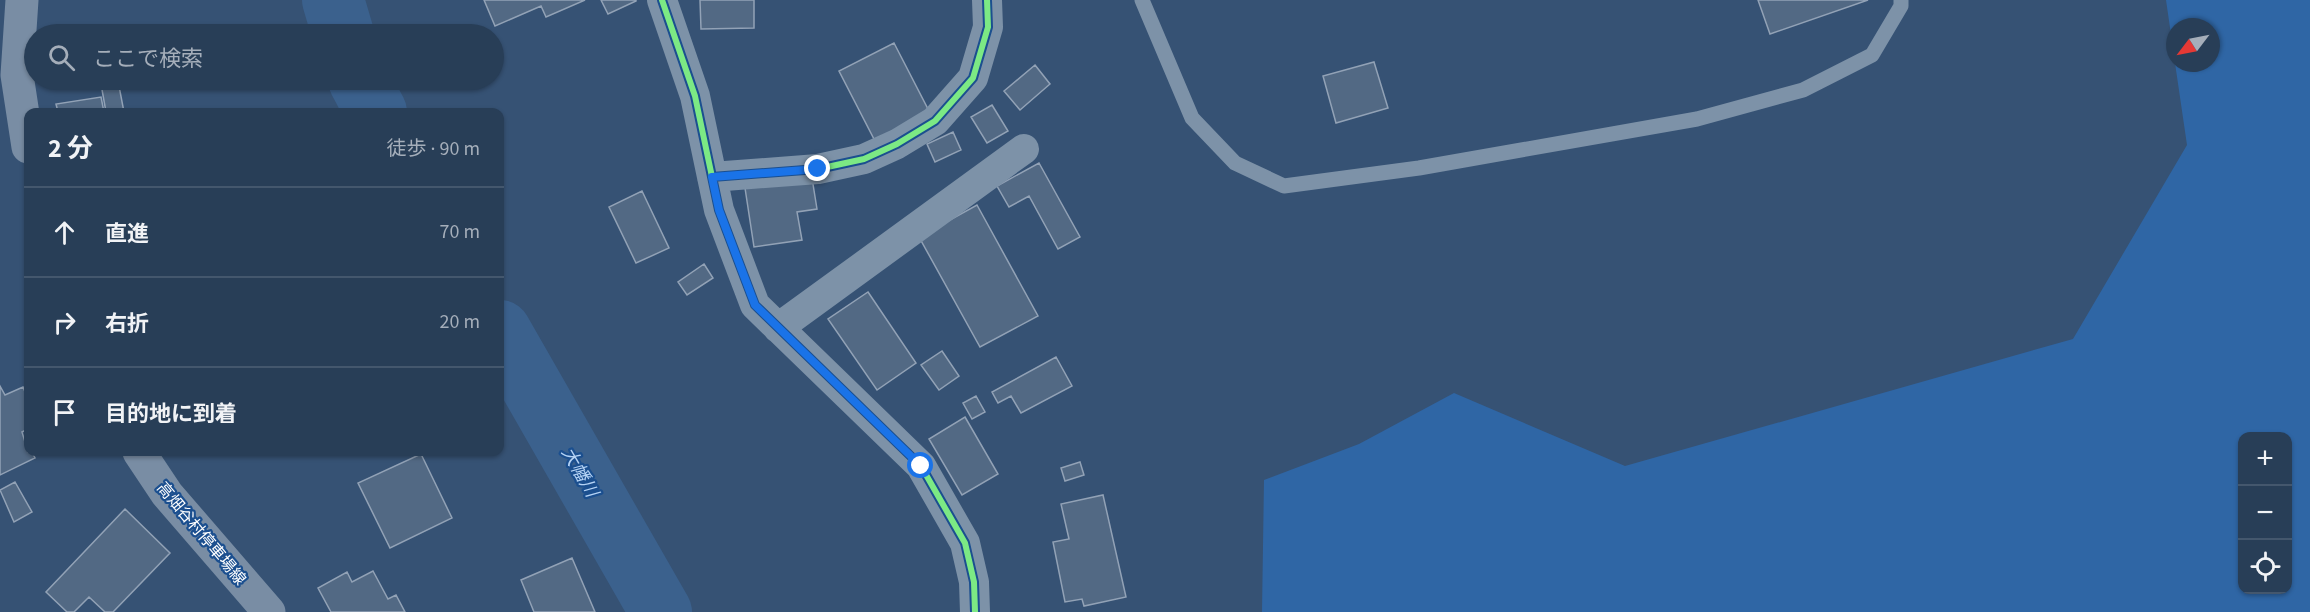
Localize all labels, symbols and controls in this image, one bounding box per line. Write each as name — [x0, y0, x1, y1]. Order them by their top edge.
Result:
north arrow — [2166, 18, 2220, 72]
search box — [24, 24, 504, 90]
icon: search — [45, 41, 78, 74]
text: ここで検索 — [93, 43, 203, 75]
text: 2 分 — [48, 130, 93, 167]
text: 徒歩 · 90 m — [387, 135, 480, 163]
route end — [804, 155, 830, 181]
icon: ahead — [48, 216, 81, 249]
text: 直進 — [105, 218, 149, 250]
text: 70 m — [440, 218, 480, 246]
icon: right — [48, 306, 81, 339]
text: 右折 — [105, 308, 149, 340]
text: 20 m — [440, 308, 480, 336]
icon: arrive — [48, 396, 81, 429]
text: 目的地に到着 — [105, 398, 237, 430]
map controls — [2238, 432, 2292, 594]
button: + — [2238, 432, 2292, 486]
water label: 大幡川 — [555, 443, 605, 504]
route start — [907, 452, 933, 478]
street label: 高畑谷村停車場線 — [152, 478, 251, 590]
button: − — [2238, 486, 2292, 540]
button: locate — [2238, 540, 2292, 594]

